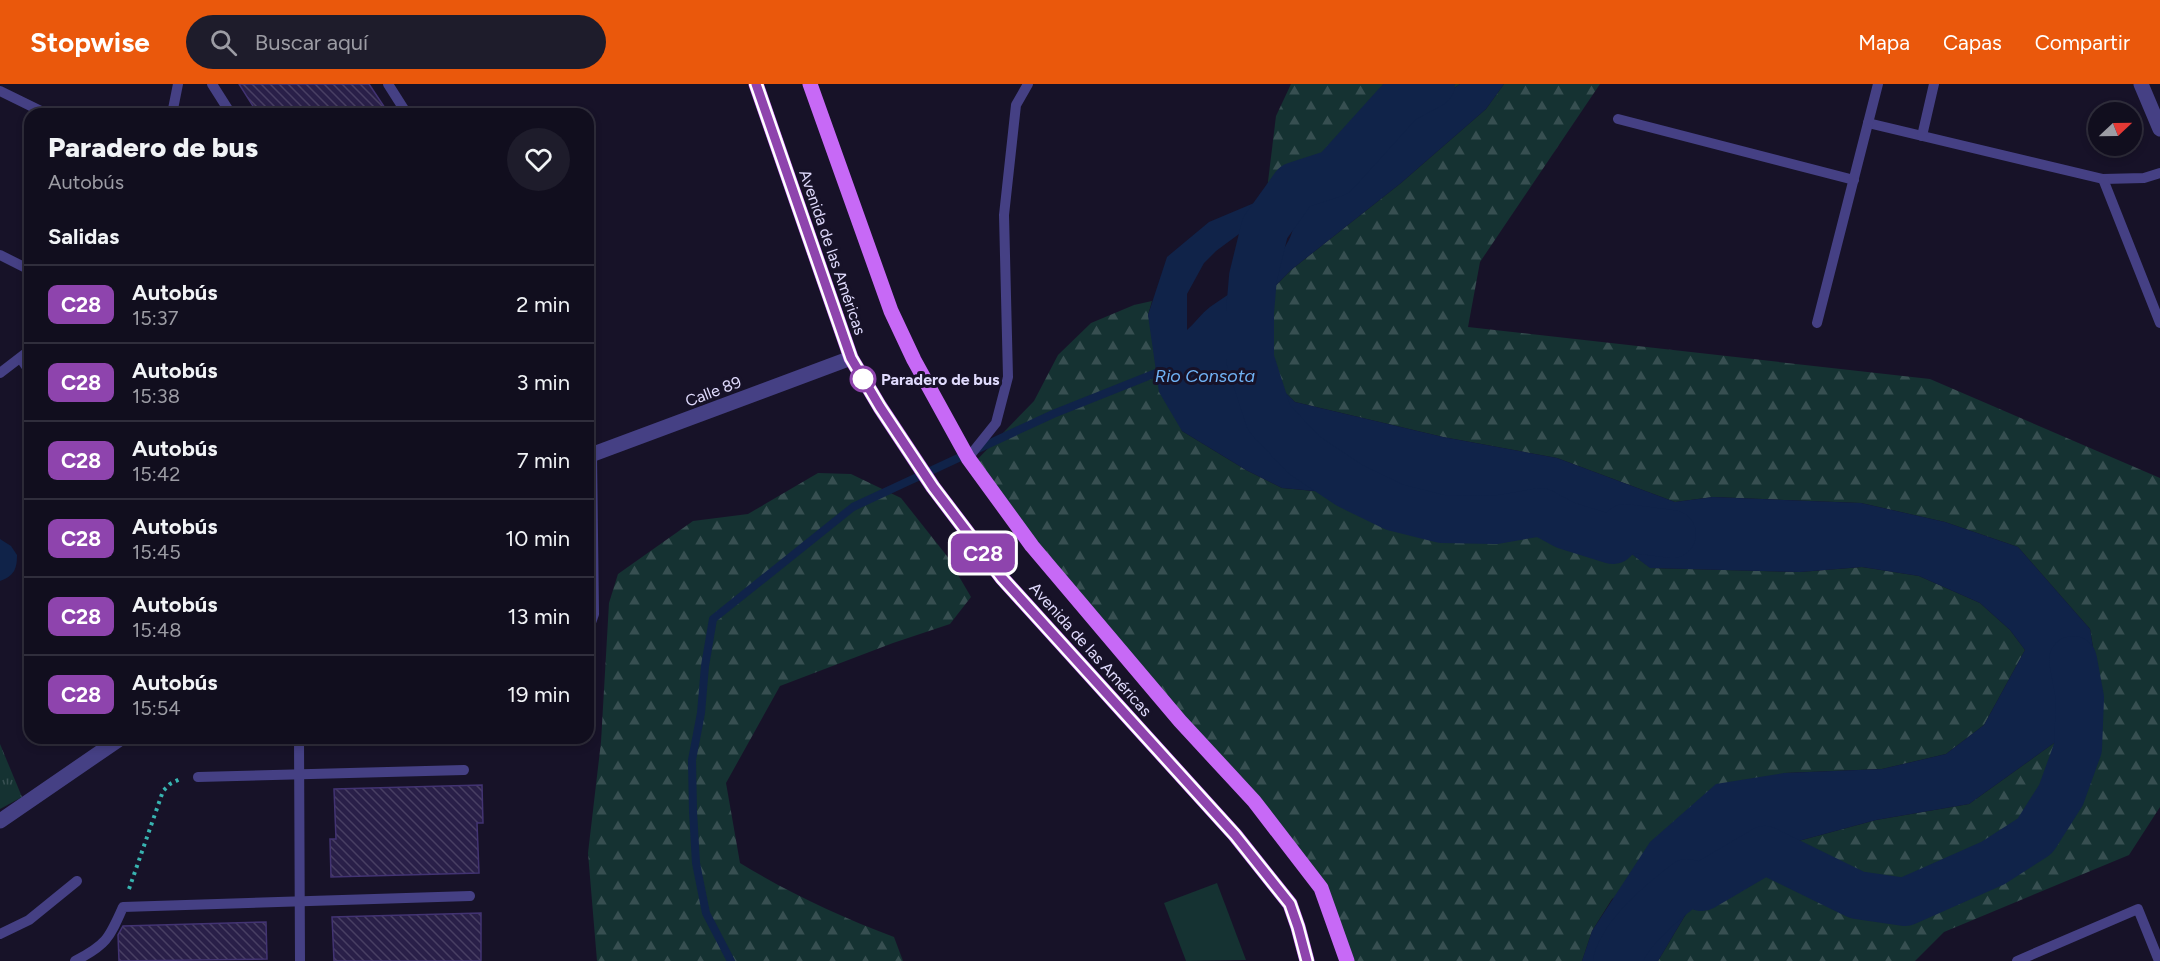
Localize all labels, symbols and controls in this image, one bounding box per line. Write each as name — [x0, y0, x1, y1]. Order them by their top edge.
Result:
search box — [186, 15, 606, 69]
text: Stopwise — [30, 25, 150, 59]
icon: search — [207, 26, 240, 59]
text: Buscar aquí — [255, 29, 368, 56]
text: Mapa — [1858, 30, 1910, 55]
text: Capas — [1943, 30, 2002, 55]
text: Compartir — [2035, 30, 2130, 55]
north arrow — [2088, 102, 2142, 156]
map controls — [2088, 102, 2142, 156]
button: heart — [507, 128, 570, 191]
text: Paradero de bus — [48, 130, 258, 164]
street label: Avenida de las Américas — [795, 167, 870, 337]
text: Autobús — [48, 170, 124, 194]
text: Salidas — [48, 223, 119, 250]
text: Autobús — [132, 279, 218, 306]
text: 2 min — [516, 291, 570, 318]
text: C28 — [61, 292, 101, 317]
text: 15:37 — [132, 306, 178, 330]
text: Autobús — [132, 357, 218, 384]
water label: Rio Consota — [1155, 365, 1256, 387]
marker: Paradero de bus — [850, 366, 876, 392]
text: 3 min — [516, 369, 570, 396]
text: C28 — [61, 370, 101, 395]
place label: Paradero de bus — [881, 370, 1000, 389]
street label: Calle 89 — [683, 372, 744, 411]
text: 15:38 — [132, 384, 180, 408]
text: Autobús — [132, 435, 218, 462]
text: 7 min — [517, 447, 570, 474]
text: C28 — [61, 448, 101, 473]
text: 15:42 — [132, 462, 180, 486]
text: Autobús — [132, 513, 218, 540]
text: 10 min — [505, 525, 570, 552]
text: C28 — [61, 526, 101, 551]
line badge: C28 — [948, 534, 1018, 572]
text: 15:45 — [132, 540, 181, 564]
text: C28 — [963, 541, 1003, 566]
street label: Avenida de las Américas — [1026, 579, 1156, 720]
text: Autobús — [132, 591, 218, 618]
text: 13 min — [507, 603, 570, 630]
text: C28 — [61, 604, 101, 629]
text: 15:48 — [132, 618, 182, 642]
text: Autobús — [132, 669, 218, 696]
text: 19 min — [507, 681, 570, 708]
text: C28 — [61, 682, 101, 707]
text: 15:54 — [132, 696, 181, 720]

